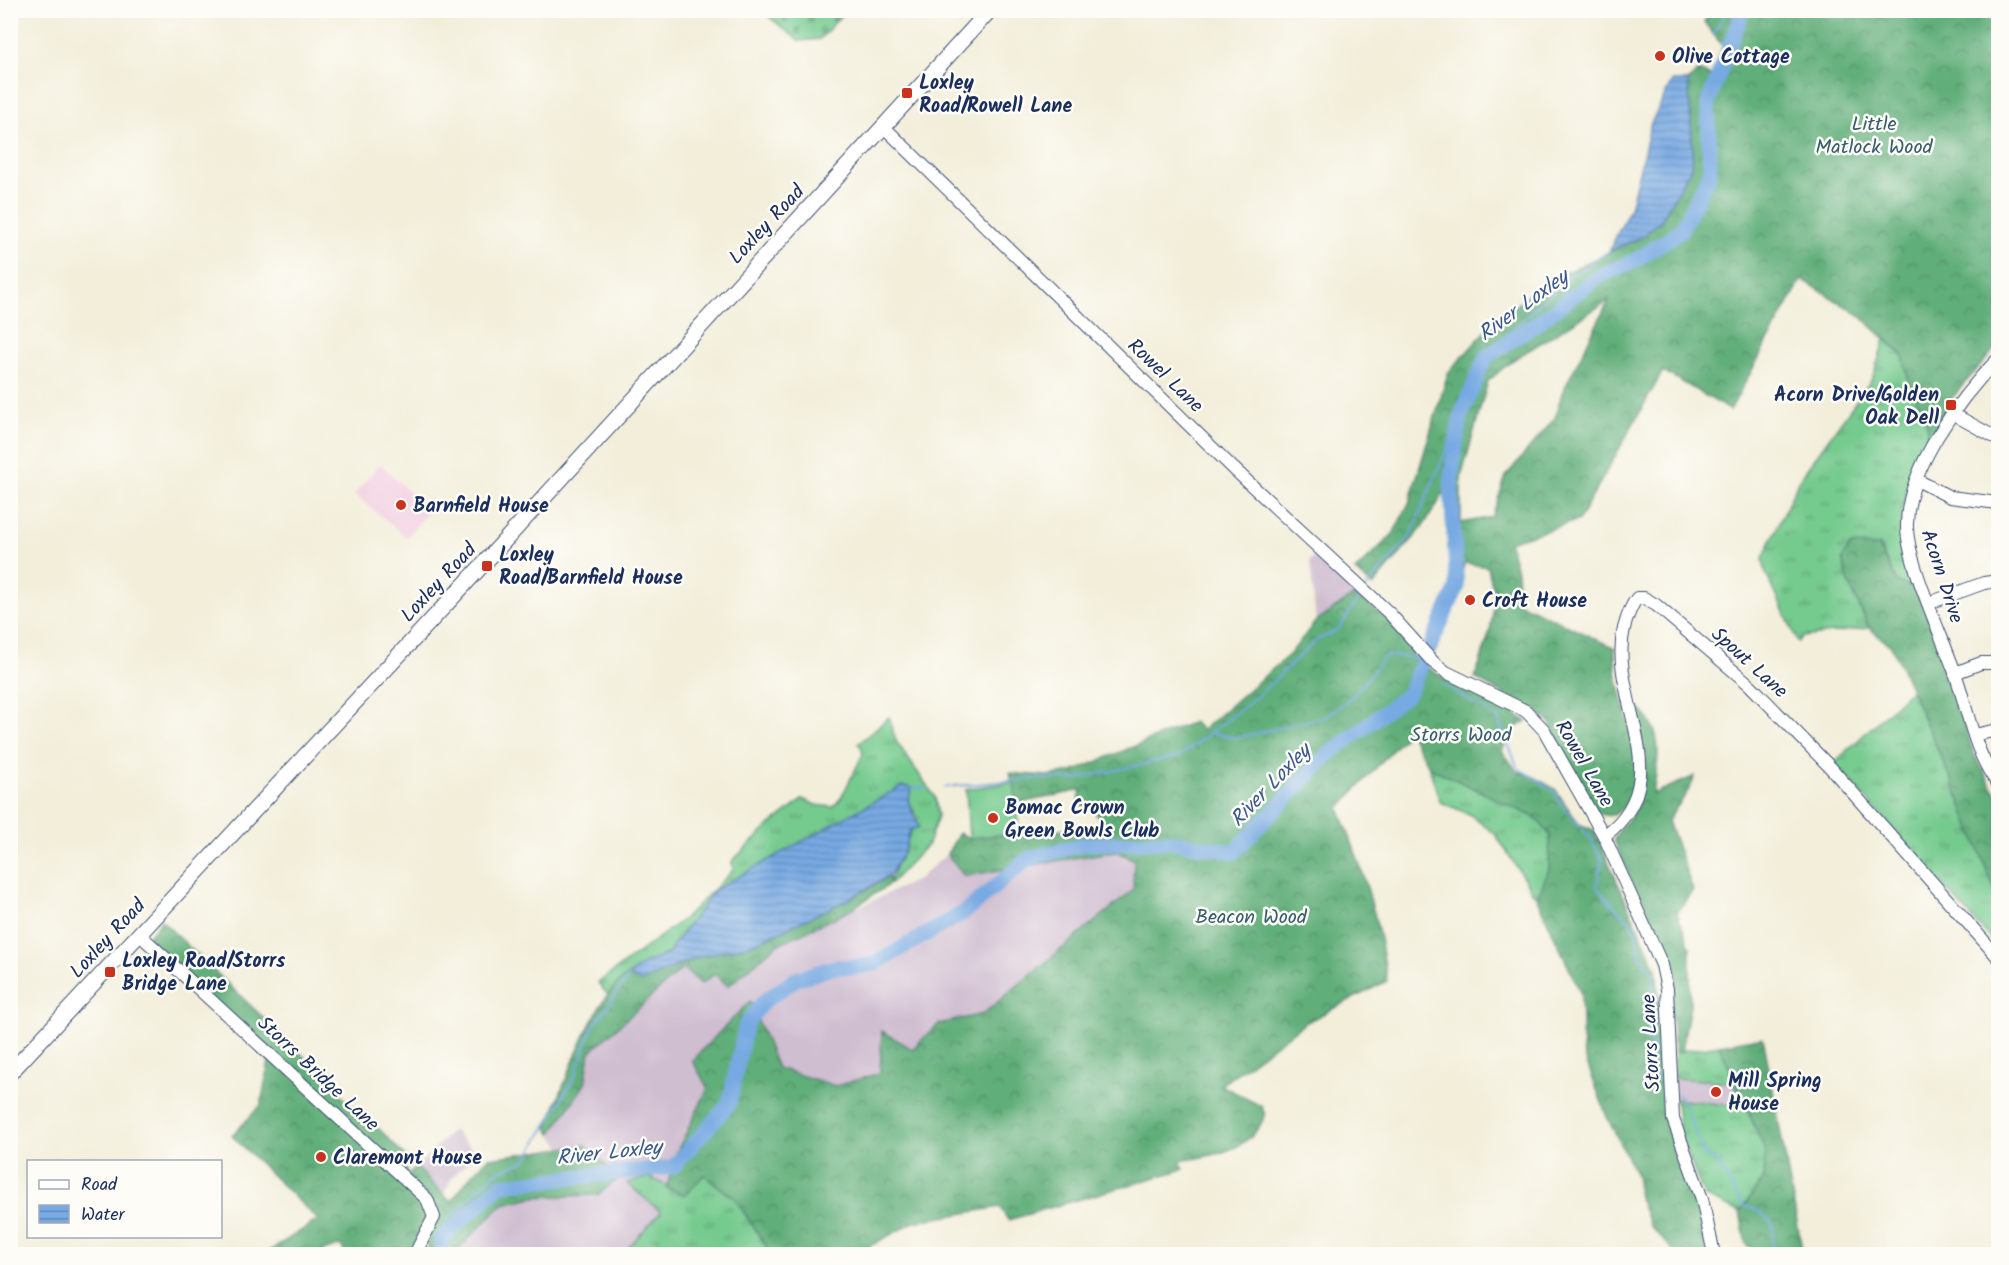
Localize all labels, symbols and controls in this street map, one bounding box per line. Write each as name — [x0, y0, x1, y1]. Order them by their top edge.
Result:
place label: Olive Cottage — [1672, 42, 1790, 74]
marker: Olive Cottage — [1653, 49, 1667, 63]
place label: Loxley Road/Rowell Lane — [919, 68, 1072, 123]
marker: Loxley Road/Rowell Lane — [900, 86, 914, 100]
park label: Little Matlock Wood — [1816, 109, 1933, 164]
street label: Loxley Road — [722, 177, 814, 273]
water label: River Loxley — [1472, 260, 1579, 351]
street label: Rowel Lane — [1119, 332, 1210, 421]
place label: Acorn Drive/Golden Oak Dell — [1774, 380, 1940, 435]
marker: Acorn Drive/Golden Oak Dell — [1944, 398, 1958, 412]
place label: Barnfield House — [413, 491, 549, 523]
marker: Barnfield House — [394, 498, 408, 512]
street label: Acorn Drive — [1911, 525, 1971, 628]
street label: Loxley Road — [394, 535, 486, 631]
place label: Loxley Road/Barnfield House — [499, 540, 683, 595]
marker: Loxley Road/Barnfield House — [480, 559, 494, 573]
place label: Croft House — [1482, 586, 1587, 618]
marker: Croft House — [1463, 593, 1477, 607]
street label: Spout Lane — [1703, 620, 1795, 707]
street label: Rowel Lane — [1545, 714, 1621, 814]
park label: Storrs Wood — [1411, 720, 1512, 752]
water label: River Loxley — [1223, 734, 1322, 835]
place label: Bomac Crown Green Bowls Club — [1005, 793, 1159, 848]
marker: Bomac Crown Green Bowls Club — [986, 811, 1000, 825]
street label: Loxley Road — [63, 891, 155, 987]
park label: Beacon Wood — [1195, 902, 1308, 934]
place label: Loxley Road/Storrs Bridge Lane — [122, 946, 286, 1001]
marker: Loxley Road/Storrs Bridge Lane — [103, 965, 117, 979]
street label: Storrs Lane — [1633, 994, 1671, 1092]
street label: Storrs Bridge Lane — [249, 1009, 386, 1140]
place label: Mill Spring House — [1728, 1066, 1822, 1121]
marker: Mill Spring House — [1709, 1085, 1723, 1099]
water label: River Loxley — [555, 1131, 666, 1175]
place label: Claremont House — [333, 1143, 482, 1175]
marker: Claremont House — [314, 1150, 328, 1164]
legend — [27, 1160, 222, 1238]
text: Road — [81, 1171, 118, 1200]
text: Water — [81, 1201, 126, 1230]

